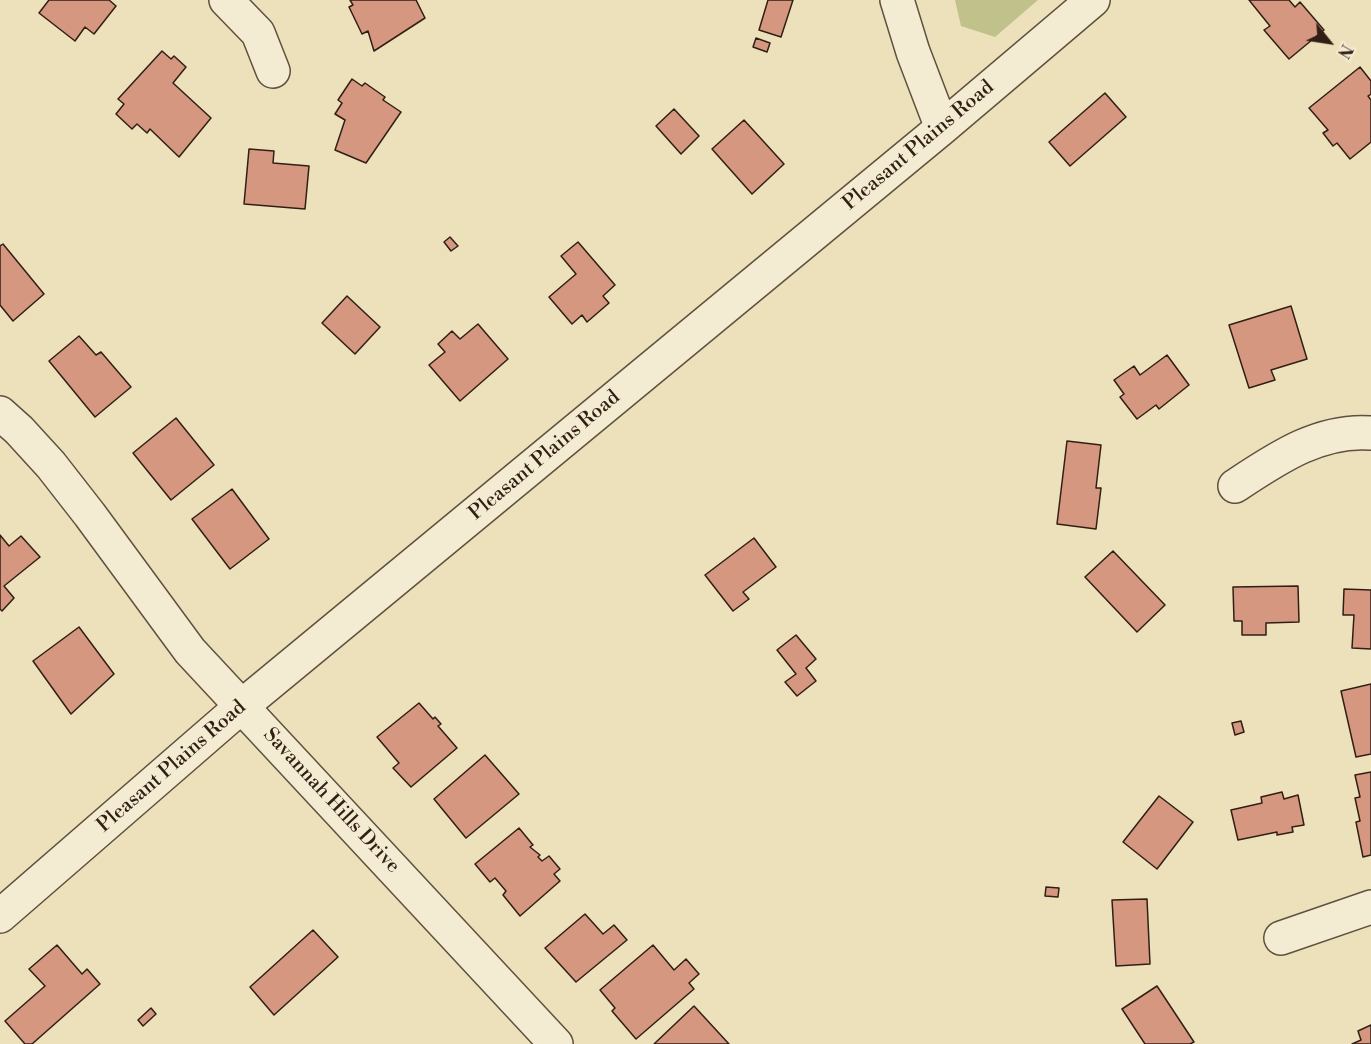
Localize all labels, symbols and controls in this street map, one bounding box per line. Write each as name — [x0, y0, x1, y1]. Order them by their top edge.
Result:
north arrow — [1299, 12, 1359, 72]
text: N — [1333, 41, 1356, 61]
street label: Pleasant Plains Road — [839, 76, 999, 216]
street label: Pleasant Plains Road — [465, 386, 625, 526]
street label: Pleasant Plains Road — [93, 696, 251, 838]
street label: Savannah Hills Drive — [258, 723, 404, 879]

